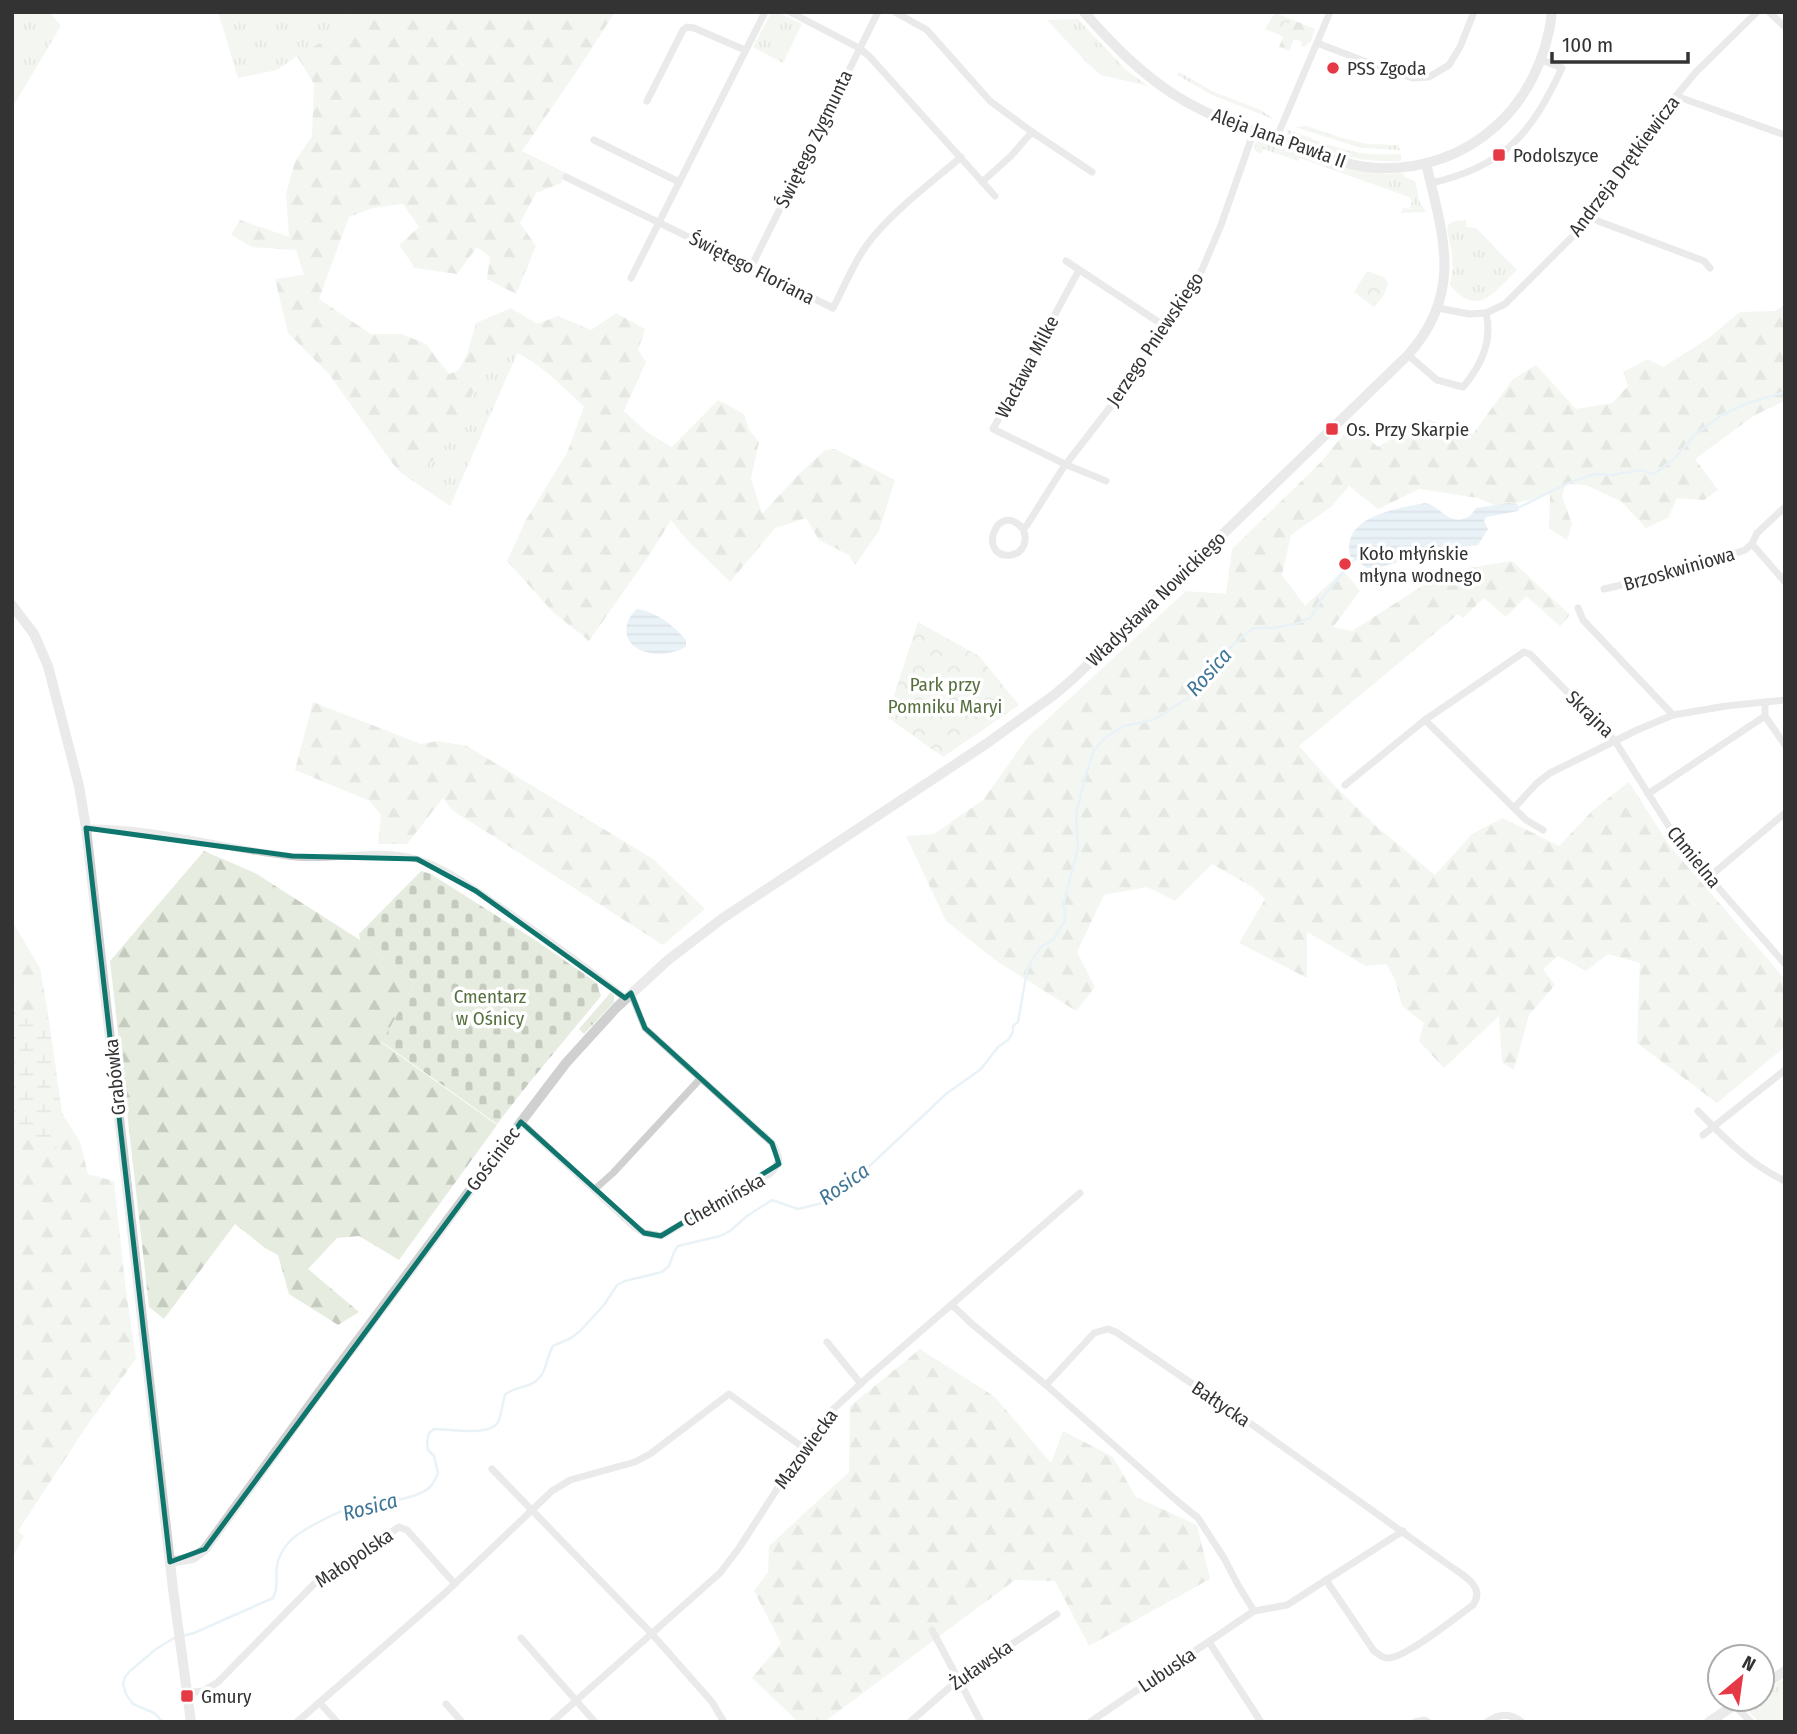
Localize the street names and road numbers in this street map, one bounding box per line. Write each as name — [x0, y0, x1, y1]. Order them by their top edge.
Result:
street label: Świętego Zygmunta — [771, 66, 857, 212]
street label: Andrzeja Drętkiewicza — [1564, 91, 1684, 241]
street label: Aleja Jana Pawła II — [1209, 103, 1349, 173]
street label: Świętego Floriana — [686, 227, 818, 309]
street label: Jerzego Pniewskiego — [1102, 268, 1208, 410]
street label: Wacława Milke — [990, 312, 1064, 422]
street label: Władysława Nowickiego — [1082, 527, 1230, 671]
street label: Brzoskwiniowa — [1621, 542, 1737, 596]
street label: Skrajna — [1561, 686, 1619, 742]
street label: Chmielna — [1662, 822, 1726, 892]
street label: Grabówka — [100, 1038, 130, 1116]
street label: Gościniec — [461, 1122, 525, 1196]
street label: Chełmińska — [679, 1168, 769, 1232]
street label: Bałtycka — [1187, 1376, 1255, 1432]
street label: Mazowiecka — [769, 1405, 843, 1493]
street label: Małopolska — [311, 1524, 397, 1592]
street label: Żuławska — [945, 1635, 1017, 1695]
street label: Lubuska — [1134, 1643, 1200, 1697]

